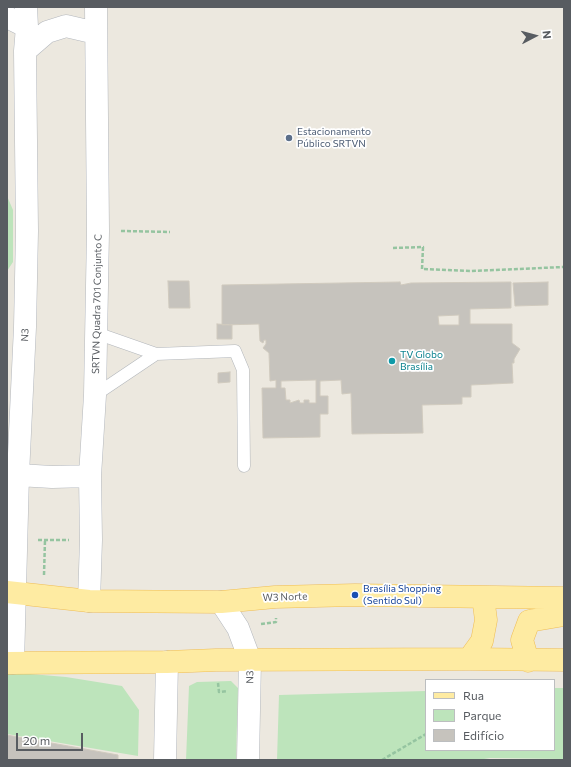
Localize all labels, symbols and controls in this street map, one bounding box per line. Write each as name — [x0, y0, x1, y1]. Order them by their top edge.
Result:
north arrow — [515, 16, 555, 56]
text: N — [541, 30, 554, 39]
place label: Estacionamento Público SRTVN — [297, 126, 371, 150]
marker: Estacionamento Público SRTVN — [284, 133, 294, 143]
street label: SRTVN Quadra 701 Conjunto C — [90, 234, 104, 374]
street label: N3 — [19, 328, 31, 342]
place label: TV Globo Brasília — [400, 349, 443, 372]
marker: TV Globo Brasília — [387, 356, 397, 366]
place label: Brasília Shopping (Sentido Sul) — [363, 583, 441, 606]
street label: W3 Norte — [262, 590, 308, 604]
marker: Brasília Shopping (Sentido Sul) — [350, 590, 360, 600]
street label: N3 — [244, 670, 256, 684]
legend — [425, 679, 555, 751]
text: Rua — [463, 688, 484, 702]
text: Parque — [463, 708, 501, 722]
scale bar — [18, 725, 85, 751]
text: Edifício — [463, 728, 504, 742]
text: 20 m — [23, 733, 50, 747]

